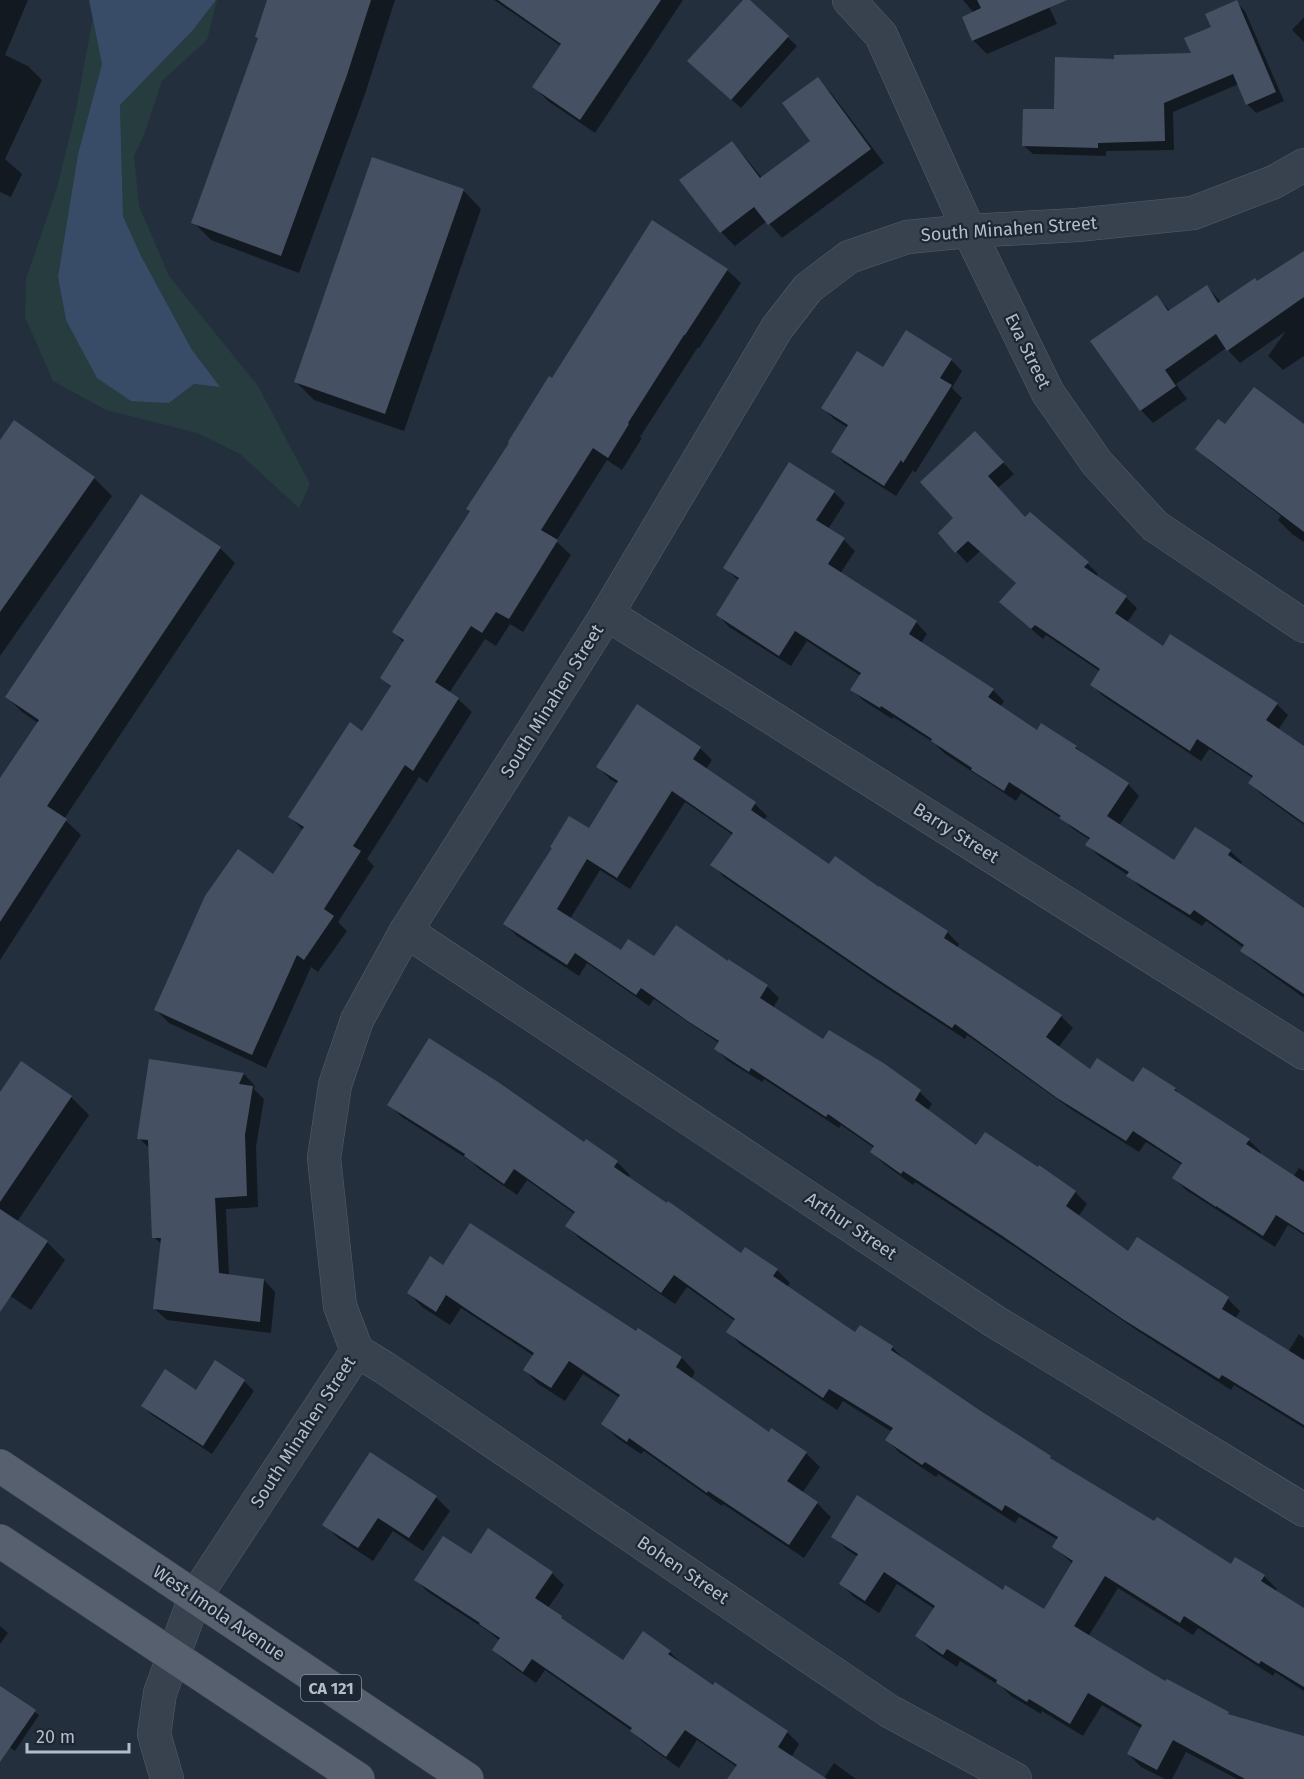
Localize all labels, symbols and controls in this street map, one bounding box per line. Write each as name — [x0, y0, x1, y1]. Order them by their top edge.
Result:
street label: South Minahen Street — [920, 212, 1098, 246]
street label: Eva Street — [1000, 310, 1056, 393]
street label: South Minahen Street — [496, 620, 608, 782]
street label: Barry Street — [909, 798, 1003, 868]
street label: Arthur Street — [801, 1187, 901, 1265]
street label: South Minahen Street — [246, 1352, 361, 1512]
street label: Bohen Street — [633, 1531, 733, 1609]
street label: West Imola Avenue — [149, 1561, 289, 1665]
road number: CA 121 — [301, 1675, 361, 1701]
scale bar — [27, 1716, 129, 1754]
text: 20 m — [36, 1726, 75, 1748]

